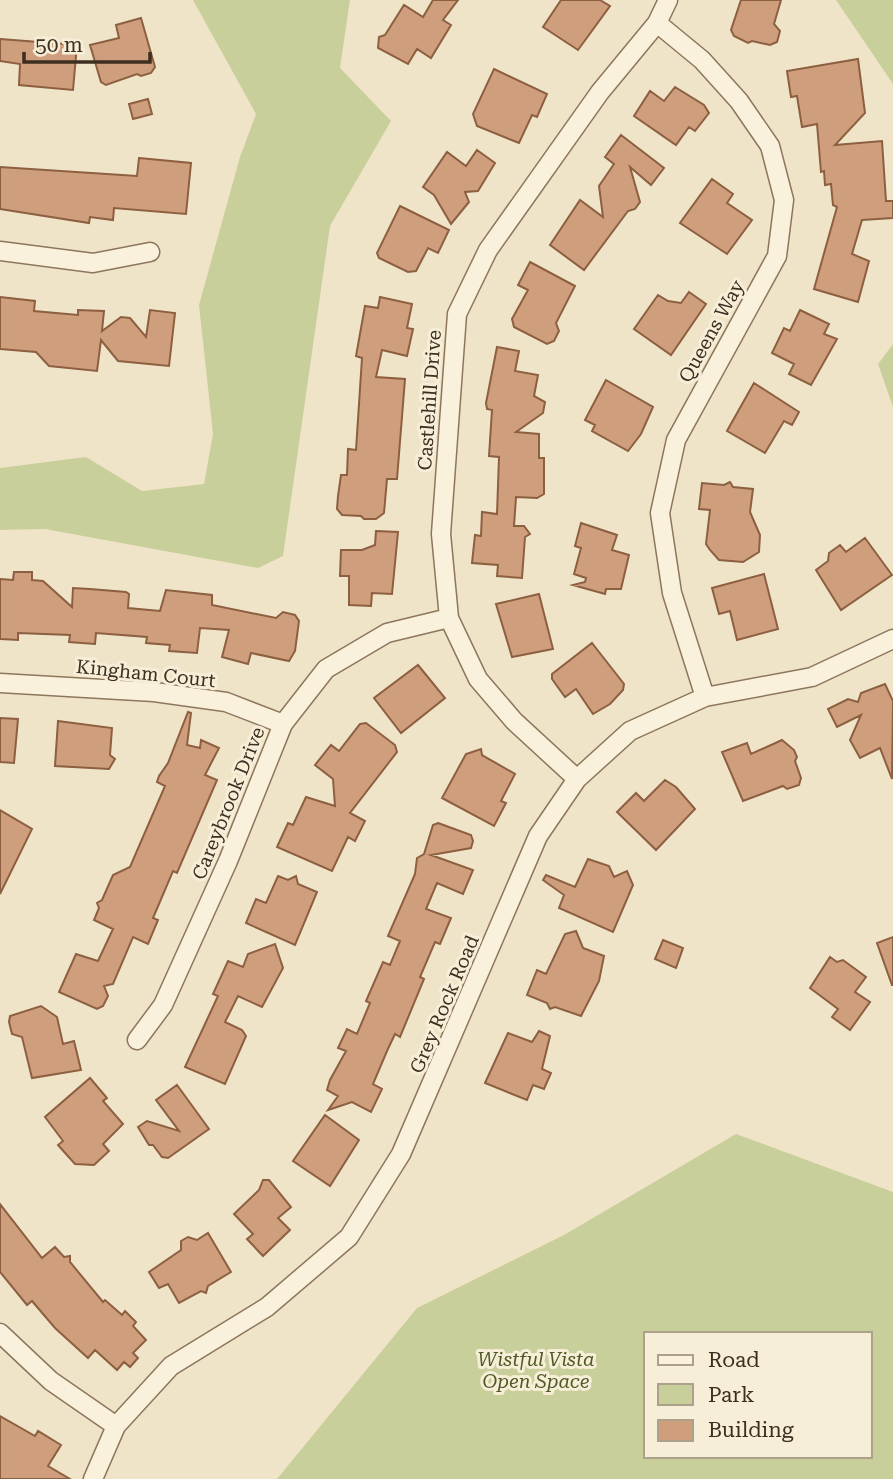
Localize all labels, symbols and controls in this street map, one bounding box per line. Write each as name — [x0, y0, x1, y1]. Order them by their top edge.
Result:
scale bar — [24, 21, 150, 65]
text: 50 m — [35, 33, 83, 57]
street label: Queens Way — [674, 275, 749, 386]
street label: Castlehill Drive — [413, 329, 446, 471]
street label: Kingham Court — [75, 655, 217, 692]
street label: Careybrook Drive — [187, 723, 270, 883]
street label: Grey Rock Road — [405, 932, 484, 1077]
legend — [644, 1332, 872, 1458]
park label: Wistful Vista Open Space — [478, 1348, 594, 1393]
text: Road — [708, 1348, 760, 1372]
text: Park — [708, 1383, 754, 1407]
text: Building — [708, 1418, 794, 1442]

